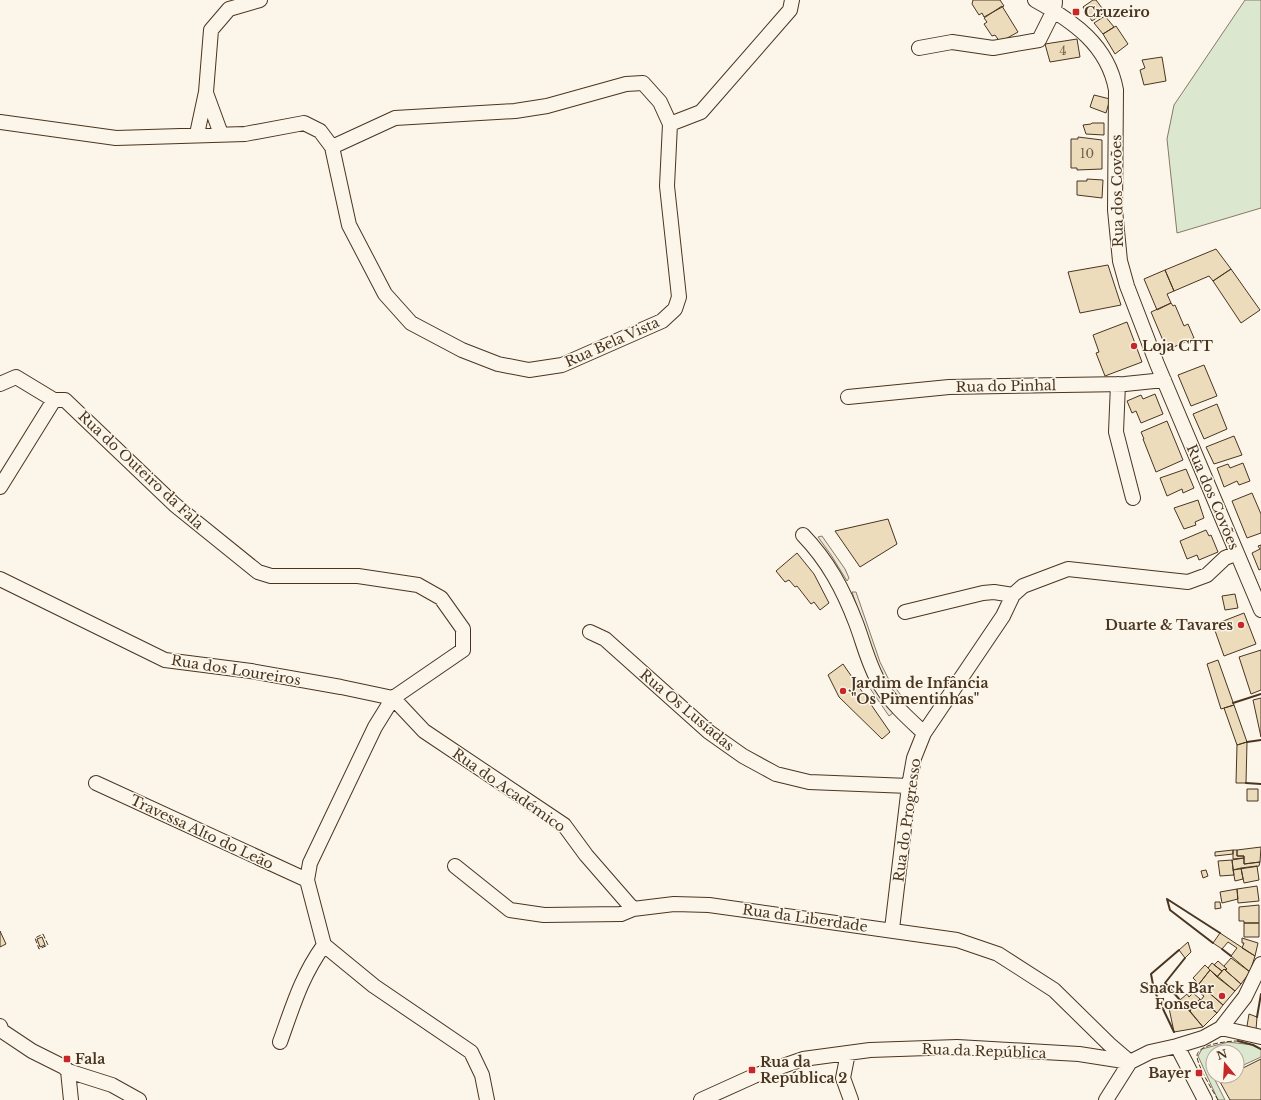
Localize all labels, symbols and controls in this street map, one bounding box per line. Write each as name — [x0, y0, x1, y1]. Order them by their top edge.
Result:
place label: Cruzeiro — [1084, 3, 1150, 21]
marker: Cruzeiro — [1071, 7, 1081, 17]
house number: 4 — [1059, 43, 1067, 58]
street label: Rua dos Covões — [1107, 134, 1127, 248]
house number: 10 — [1080, 146, 1094, 161]
street label: Rua Bela Vista — [562, 313, 662, 371]
place label: Loja CTT — [1142, 337, 1213, 355]
marker: Loja CTT — [1129, 341, 1139, 351]
street label: Rua do Pinhal — [956, 376, 1057, 396]
street label: Rua do Outeiro da Fala — [74, 407, 208, 533]
street label: Rua dos Covões — [1183, 442, 1243, 552]
place label: Duarte & Tavares — [1105, 616, 1233, 634]
marker: Duarte & Tavares — [1236, 620, 1246, 630]
street label: Rua dos Loureiros — [170, 651, 302, 689]
street label: Rua Os Lusíadas — [636, 665, 738, 755]
place label: Jardim de Infância "Os Pimentinhas" — [848, 674, 988, 708]
marker: Jardim de Infância "Os Pimentinhas" — [838, 686, 848, 696]
street label: Rua do Académico — [449, 744, 569, 836]
street label: Rua do Progresso — [889, 757, 925, 883]
street label: Travessa Alto do Leão — [128, 791, 276, 873]
street label: Rua da Liberdade — [741, 900, 869, 936]
place label: Snack Bar Fonseca — [1140, 979, 1214, 1013]
marker: Snack Bar Fonseca — [1217, 991, 1227, 1001]
street label: Rua da República — [921, 1040, 1047, 1062]
north arrow — [1205, 1044, 1245, 1084]
text: N — [1215, 1046, 1230, 1063]
place label: Fala — [75, 1050, 105, 1068]
place label: Rua da República 2 — [760, 1053, 847, 1087]
marker: Fala — [62, 1054, 72, 1064]
place label: Bayer — [1148, 1064, 1191, 1082]
marker: Rua da República 2 — [747, 1065, 757, 1075]
marker: Bayer — [1194, 1068, 1204, 1078]

